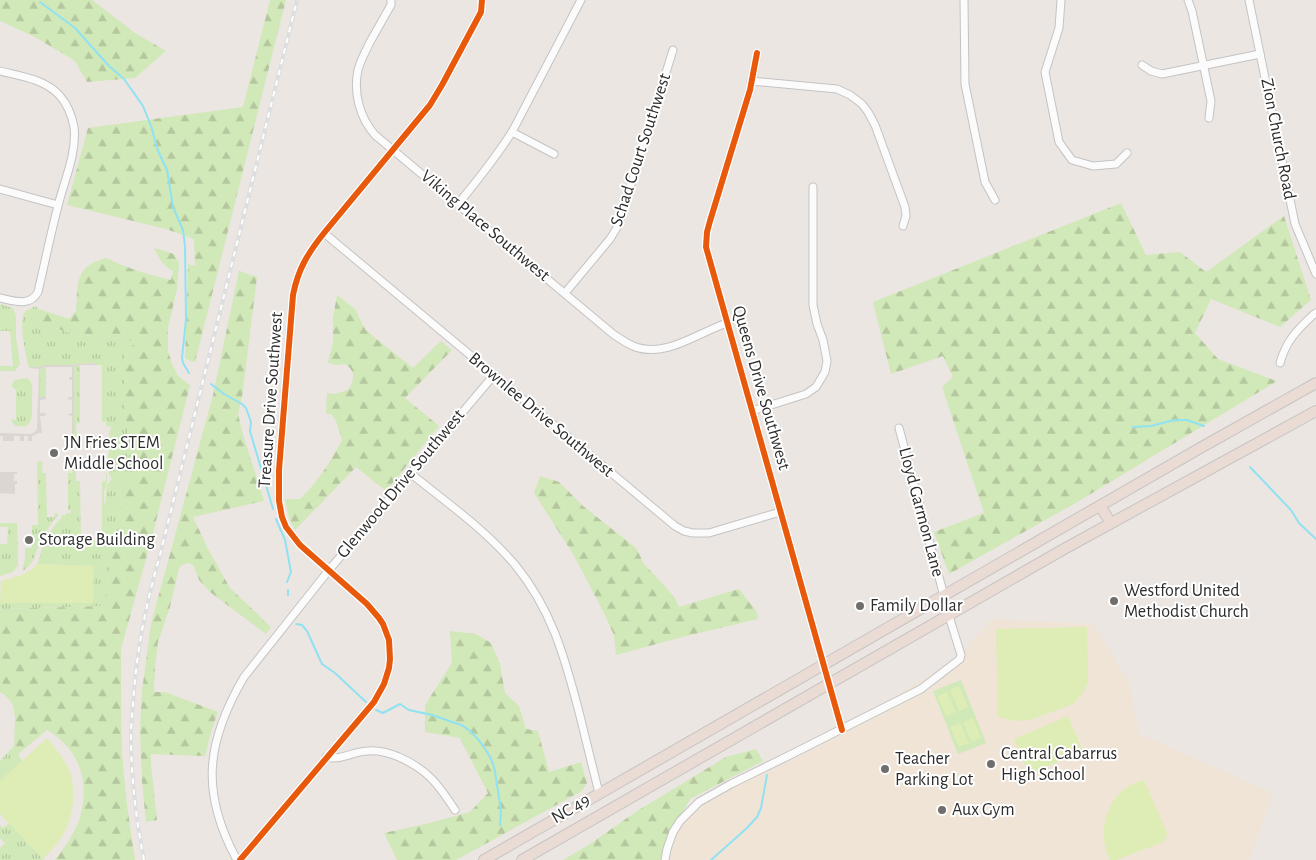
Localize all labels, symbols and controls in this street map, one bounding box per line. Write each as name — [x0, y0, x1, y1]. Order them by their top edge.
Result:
street label: Schad Court Southwest — [608, 71, 674, 229]
street label: Zion Church Road — [1257, 77, 1299, 201]
street label: Viking Place Southwest — [417, 167, 553, 285]
street label: Queens Drive Southwest — [729, 304, 793, 472]
street label: Treasure Drive Southwest — [256, 311, 286, 489]
street label: Brownlee Drive Southwest — [465, 349, 617, 481]
street label: Glenwood Drive Southwest — [334, 406, 468, 562]
place label: JN Fries STEM Middle School — [64, 434, 163, 473]
street label: Lloyd Garmon Lane — [895, 445, 947, 579]
marker: JN Fries STEM Middle School — [48, 447, 60, 459]
place label: Storage Building — [39, 531, 155, 549]
marker: Storage Building — [23, 534, 35, 546]
place label: Westford United Methodist Church — [1124, 582, 1249, 621]
marker: Westford United Methodist Church — [1108, 595, 1120, 607]
place label: Family Dollar — [870, 597, 963, 615]
marker: Family Dollar — [854, 600, 866, 612]
place label: Central Cabarrus High School — [1001, 745, 1117, 784]
place label: Teacher Parking Lot — [895, 750, 974, 789]
marker: Central Cabarrus High School — [985, 758, 997, 770]
marker: Teacher Parking Lot — [879, 763, 891, 775]
street label: NC 49 — [549, 791, 593, 827]
place label: Aux Gym — [952, 801, 1015, 819]
marker: Aux Gym — [936, 804, 948, 816]

